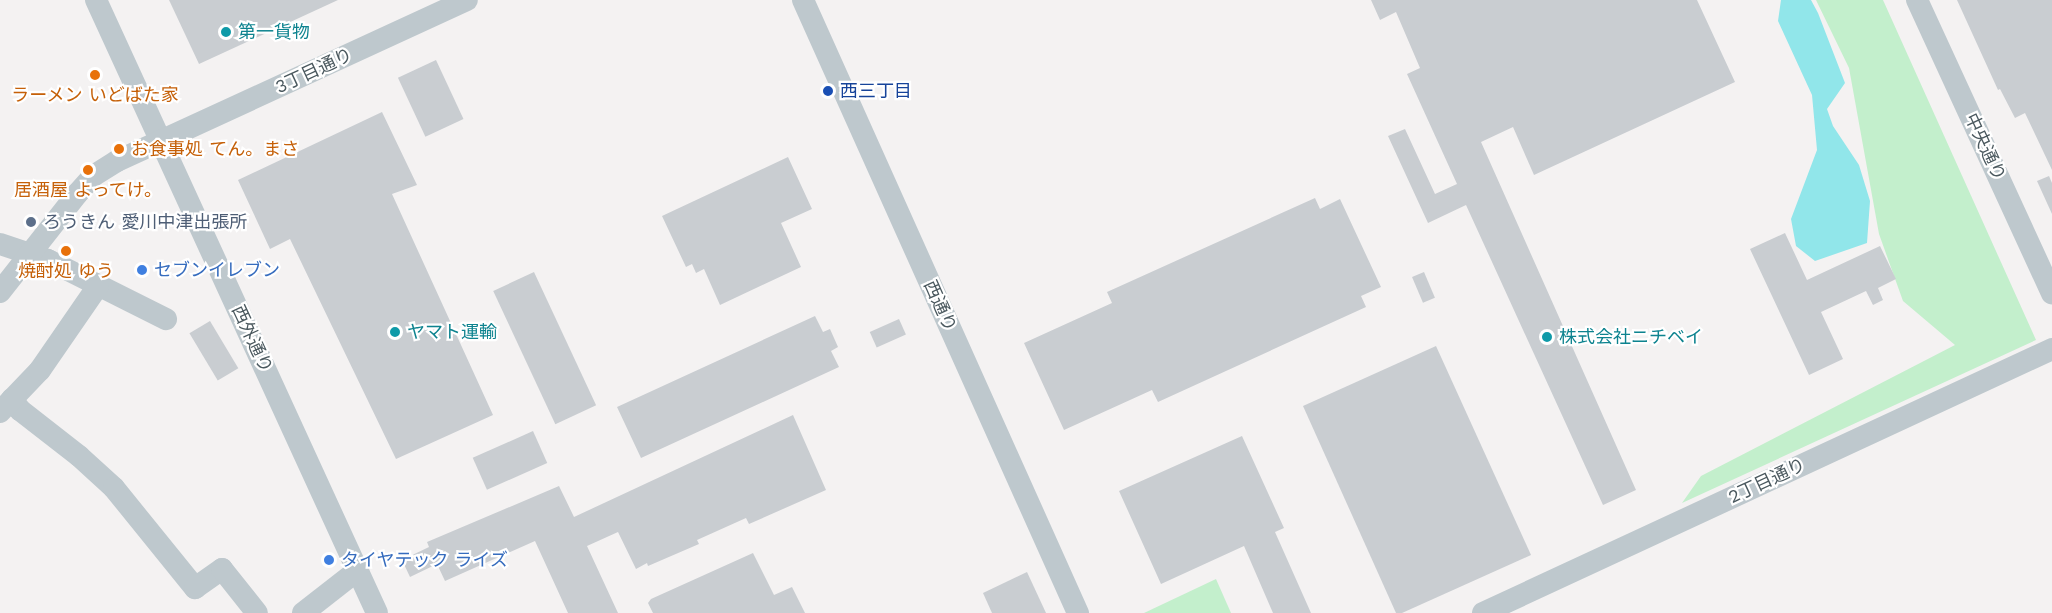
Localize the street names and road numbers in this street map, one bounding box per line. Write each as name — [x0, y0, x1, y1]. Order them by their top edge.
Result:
street label: 3丁目通り — [272, 44, 356, 98]
street label: 中央通り — [1960, 110, 2010, 184]
street label: 西通り — [919, 277, 961, 335]
street label: 西外通り — [227, 302, 277, 376]
street label: 2丁目通り — [1725, 454, 1809, 508]

